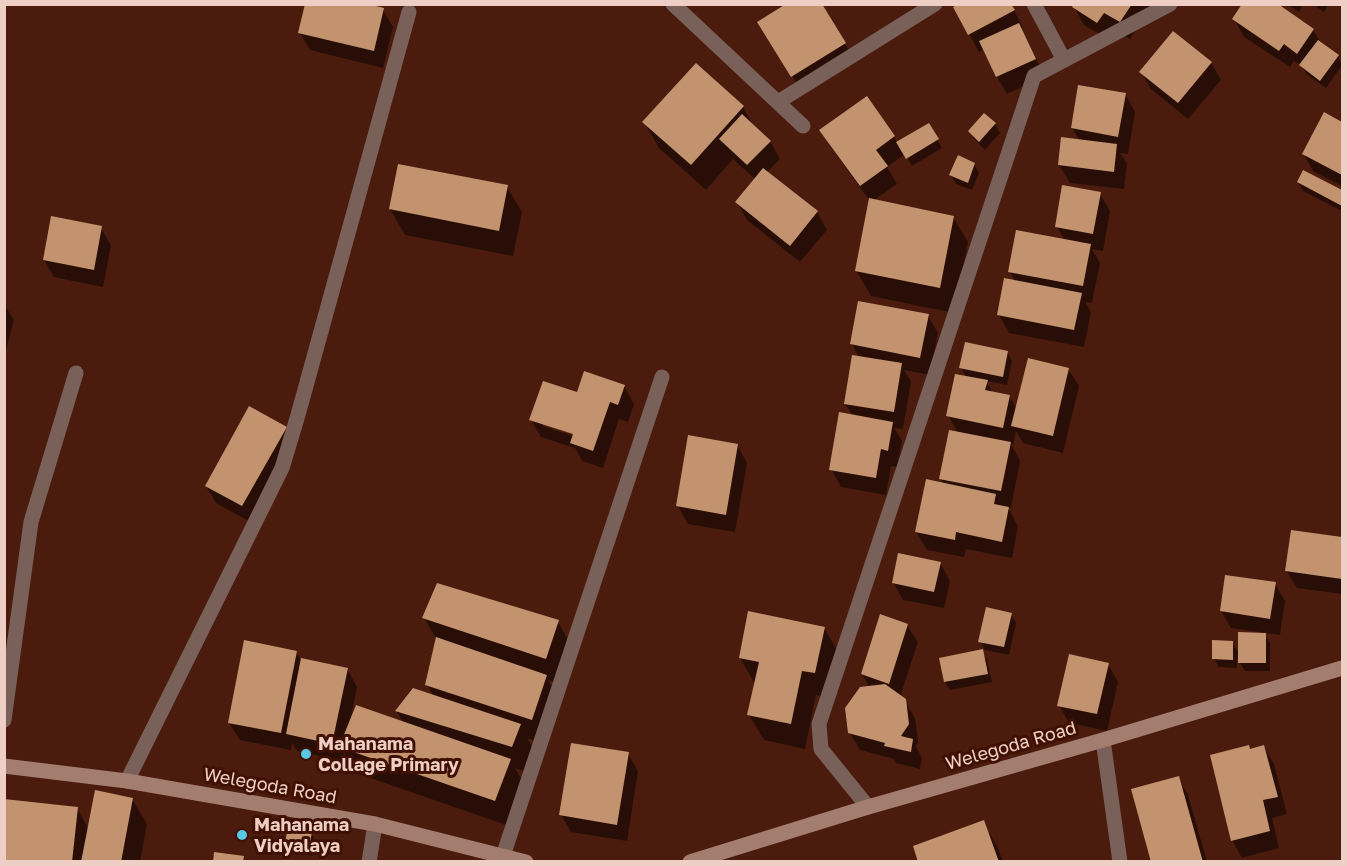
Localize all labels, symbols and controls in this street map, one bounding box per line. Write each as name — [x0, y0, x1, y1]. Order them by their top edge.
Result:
street label: Welegoda Road — [943, 717, 1079, 775]
place label: Mahanama Collage Primary — [318, 733, 459, 776]
marker: Mahanama Collage Primary — [299, 747, 313, 761]
street label: Welegoda Road — [202, 764, 338, 808]
place label: Mahanama Vidyalaya — [254, 814, 349, 856]
marker: Mahanama Vidyalaya — [235, 828, 249, 842]

